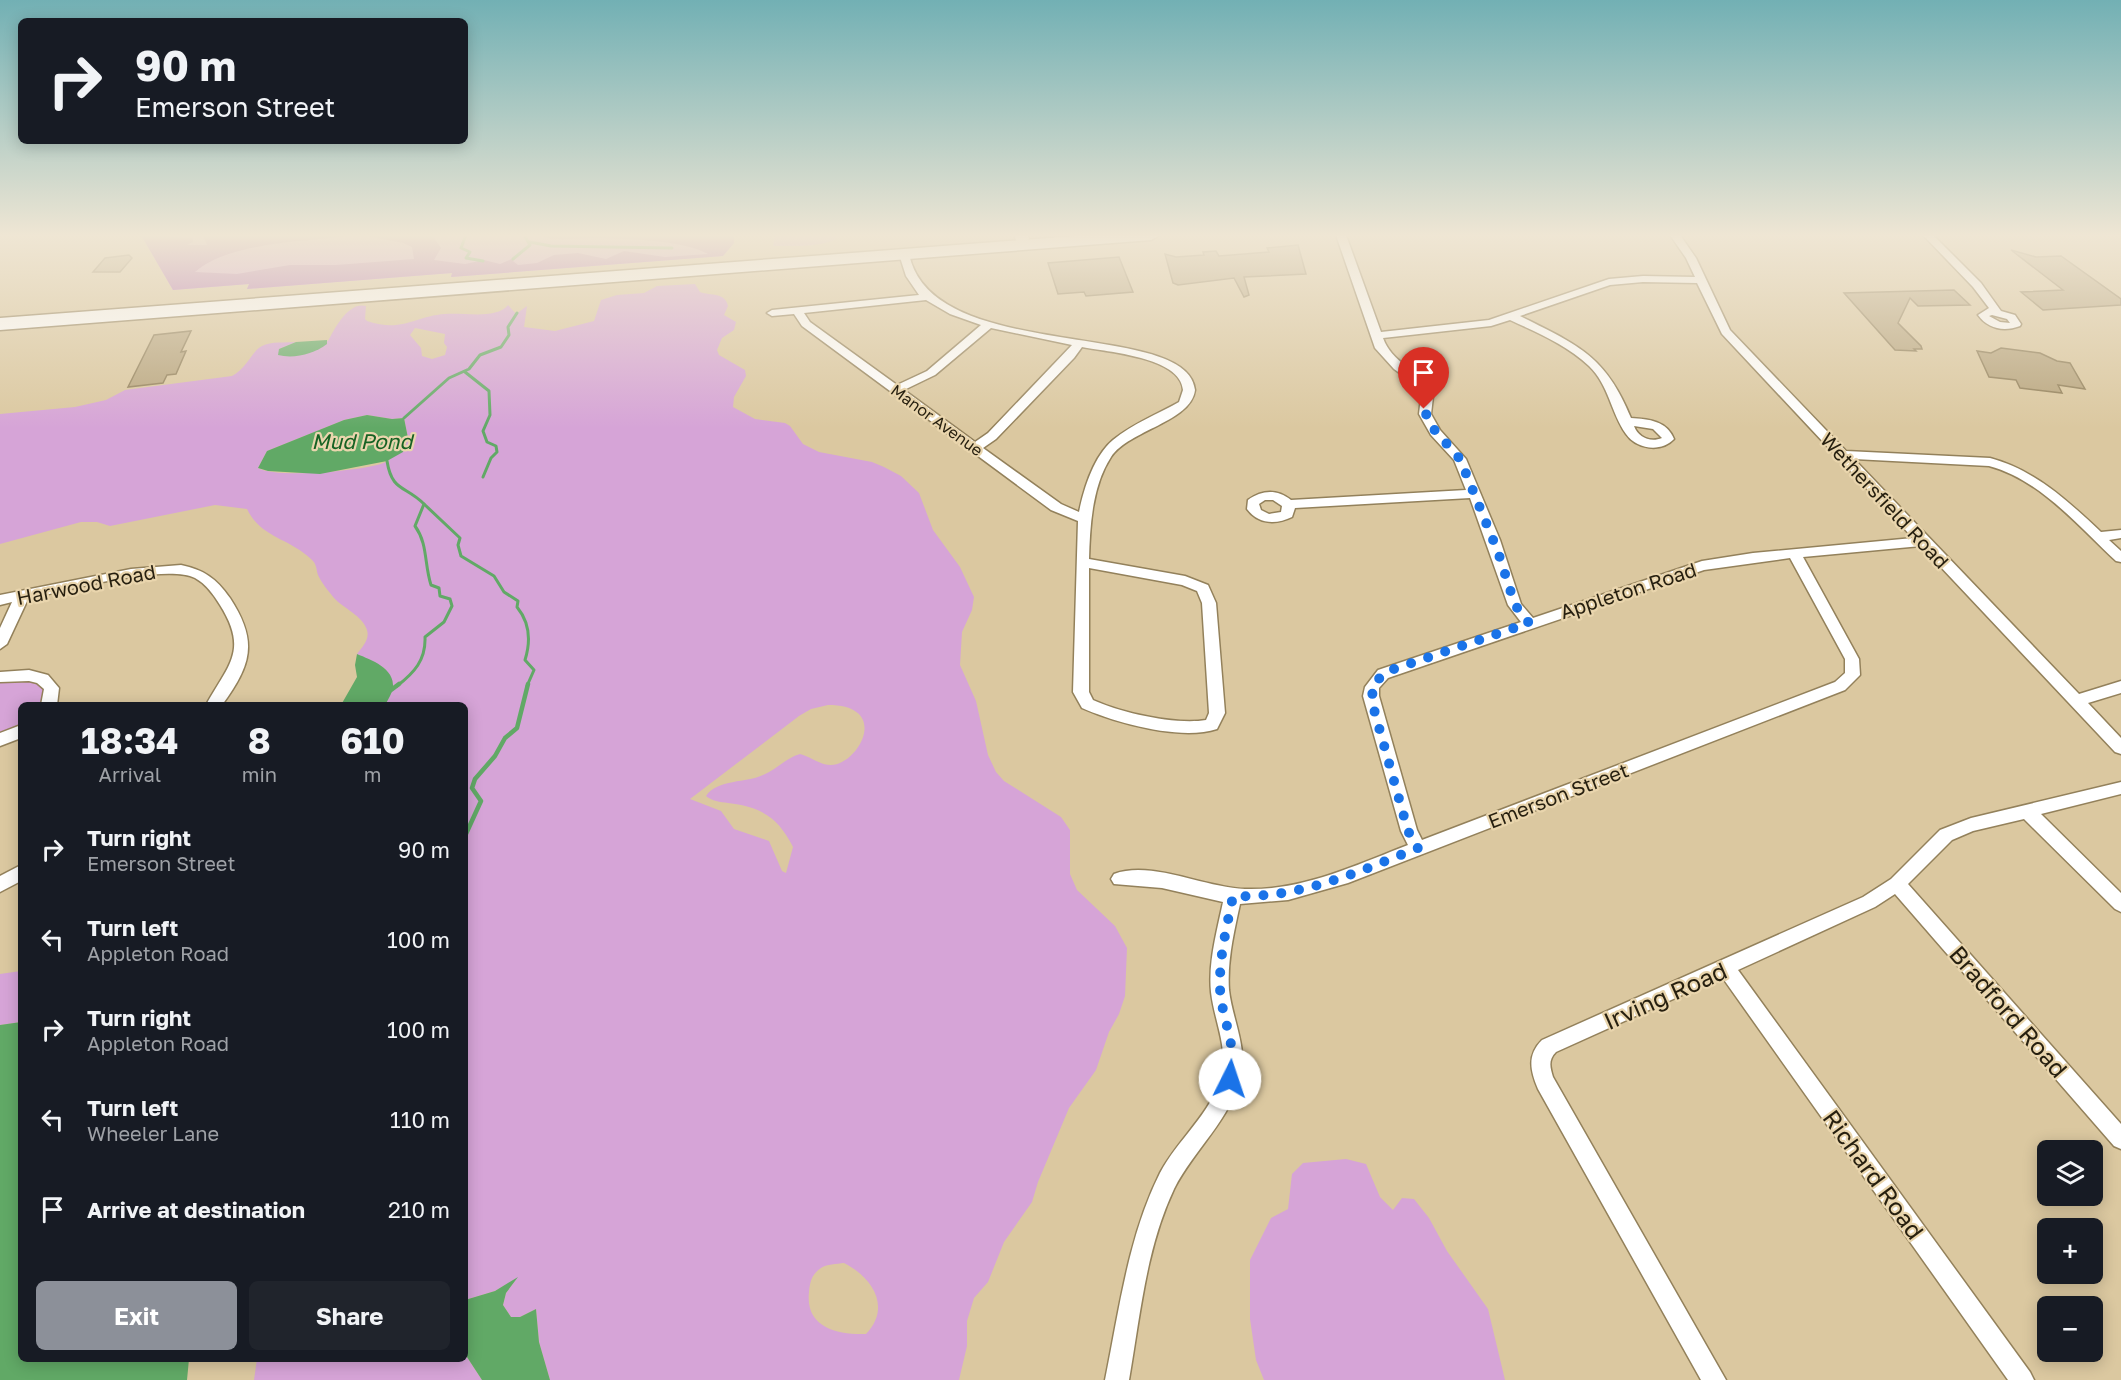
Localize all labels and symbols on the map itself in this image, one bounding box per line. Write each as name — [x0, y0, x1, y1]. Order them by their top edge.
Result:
pin — [1398, 347, 1449, 409]
street label: Manor Avenue — [887, 380, 987, 460]
street label: Wethersfield Road — [1816, 427, 1954, 573]
water label: Mud Pond — [312, 428, 415, 454]
street label: Appleton Road — [1557, 557, 1699, 623]
street label: Harwood Road — [15, 559, 157, 609]
street label: Emerson Street — [1484, 757, 1632, 833]
street label: Bradford Road — [1944, 939, 2074, 1083]
street label: Irving Road — [1599, 955, 1731, 1035]
position arrow — [1198, 1047, 1262, 1111]
street label: Richard Road — [1817, 1104, 1931, 1244]

